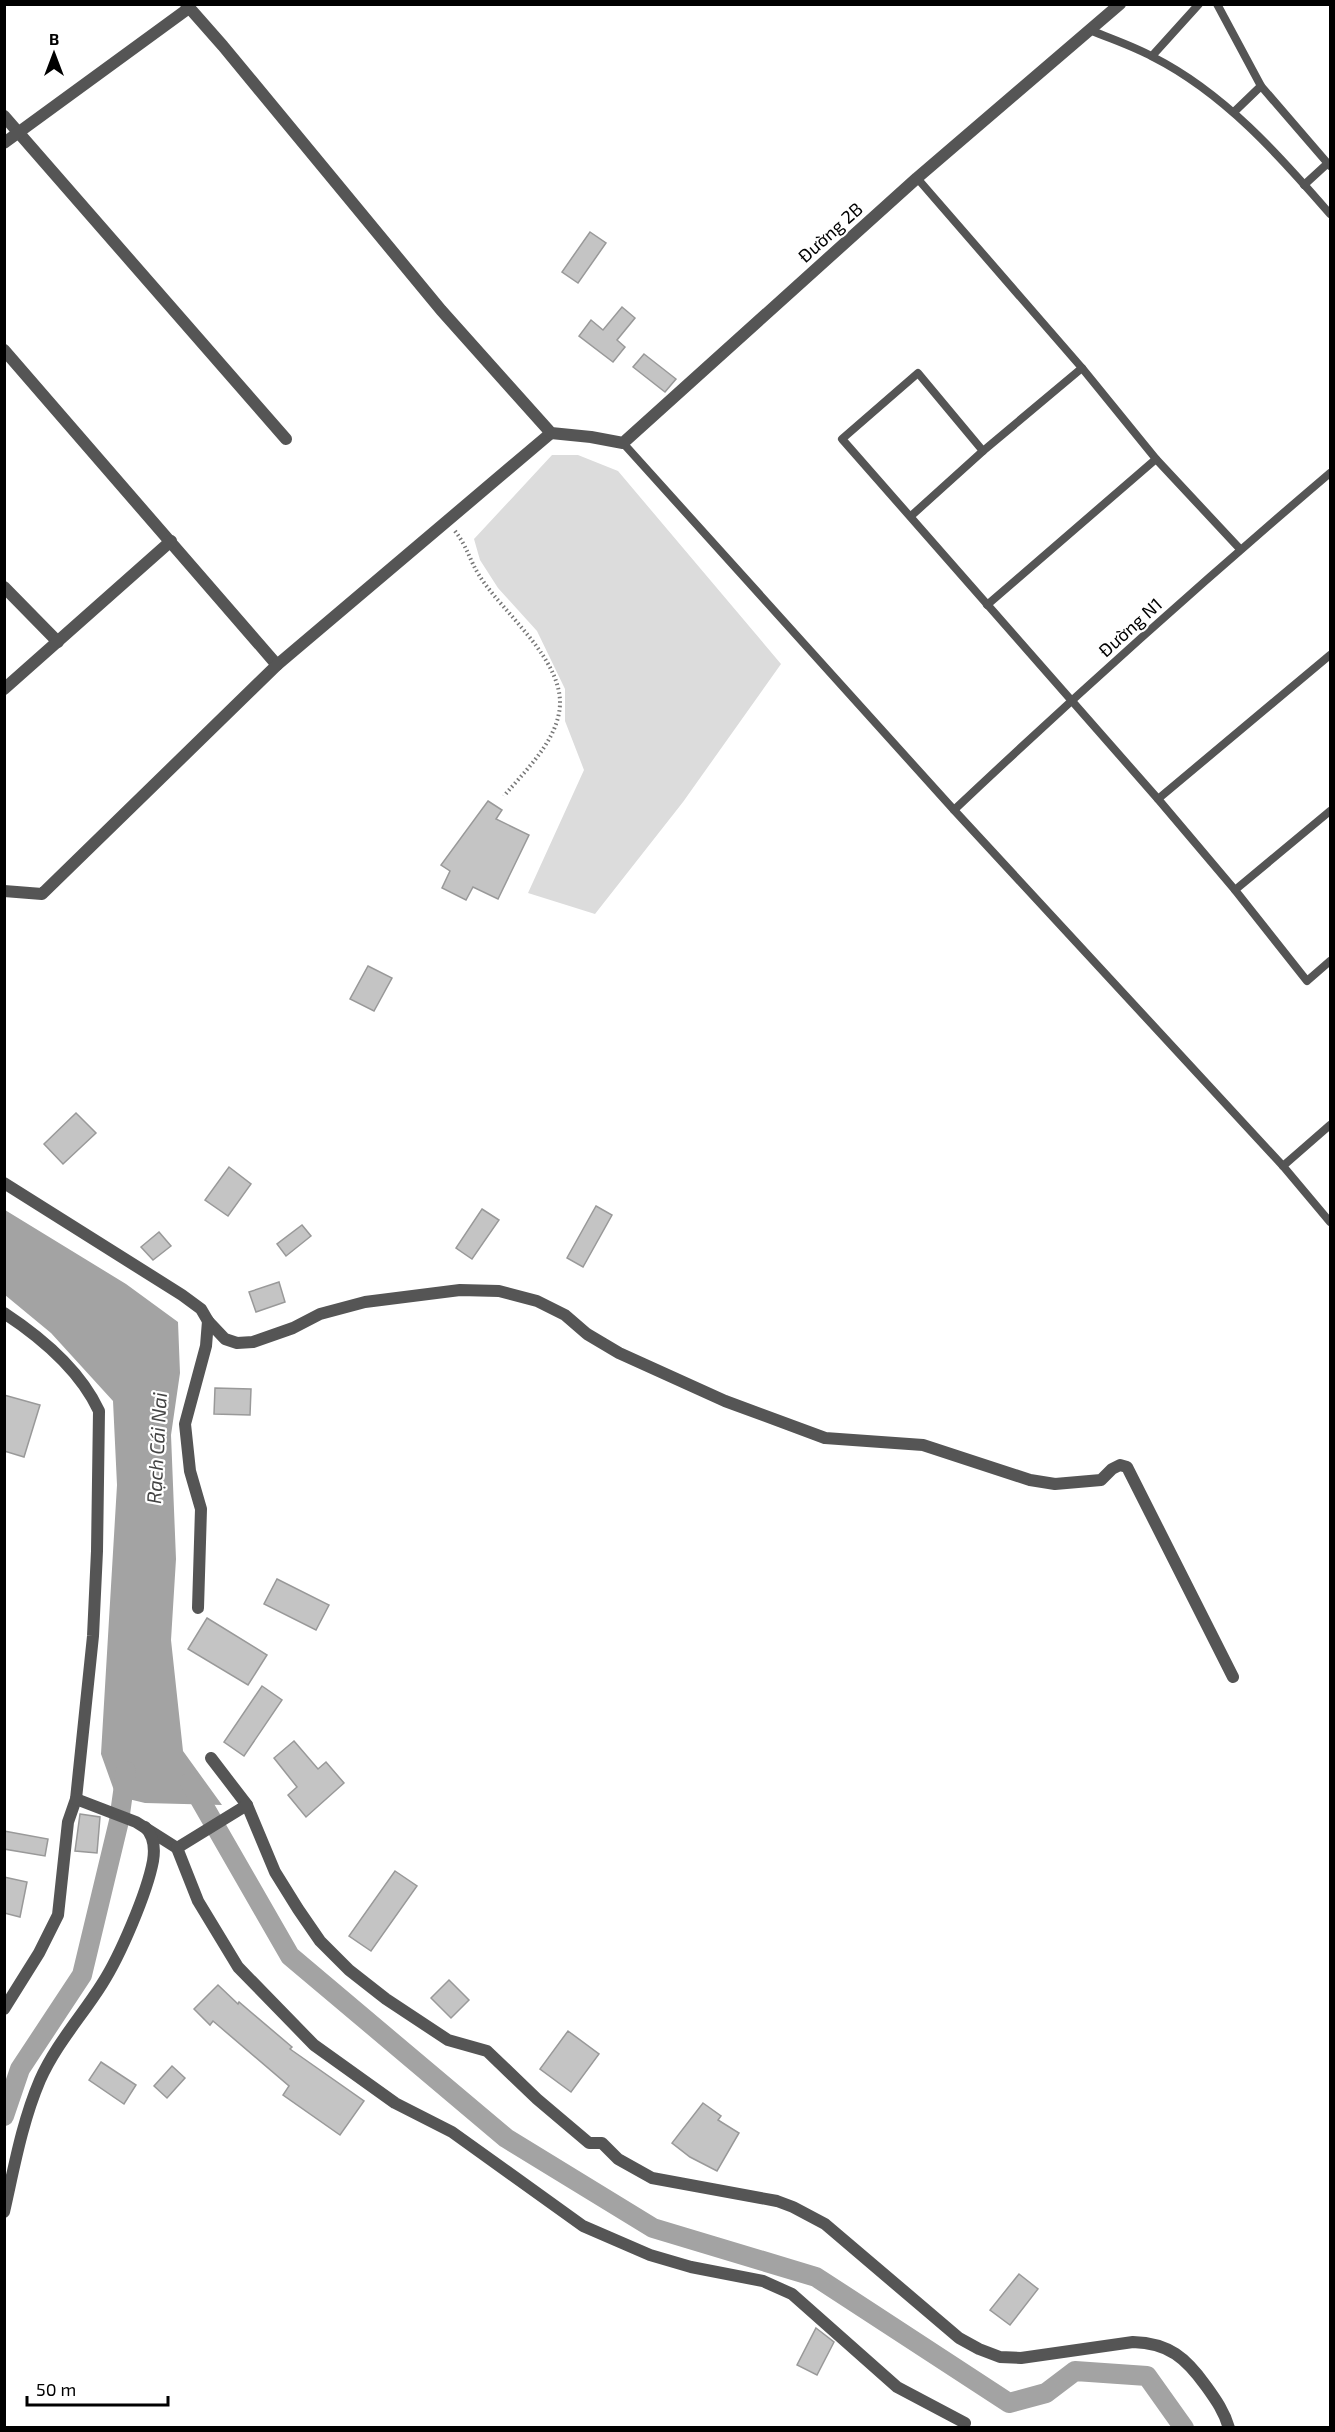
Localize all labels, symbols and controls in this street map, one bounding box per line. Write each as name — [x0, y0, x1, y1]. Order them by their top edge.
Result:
north arrow — [24, 24, 84, 84]
text: B — [49, 29, 59, 48]
street label: Đường 2B — [793, 197, 867, 267]
street label: Đường N1 — [1094, 593, 1166, 661]
water label: Rạch Cái Nai — [141, 1391, 171, 1505]
scale bar — [27, 2369, 168, 2407]
text: 50 m — [36, 2378, 76, 2400]

